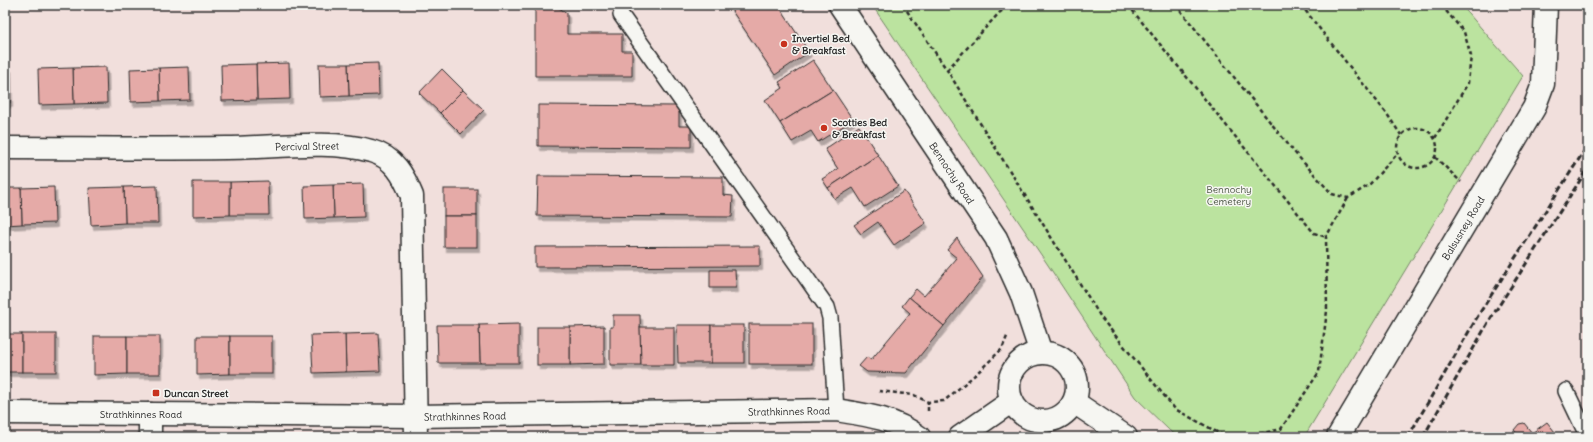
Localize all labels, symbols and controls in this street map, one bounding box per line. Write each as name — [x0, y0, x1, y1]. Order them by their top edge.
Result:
place label: Invertiel Bed & Breakfast — [792, 32, 850, 57]
marker: Invertiel Bed & Breakfast — [779, 39, 789, 49]
place label: Scotties Bed & Breakfast — [832, 116, 887, 141]
marker: Scotties Bed & Breakfast — [819, 123, 829, 133]
street label: Percival Street — [275, 139, 340, 154]
street label: Bennochy Road — [926, 140, 977, 207]
park label: Bennochy Cemetery — [1206, 183, 1252, 208]
street label: Balsusney Road — [1439, 194, 1488, 263]
place label: Duncan Street — [164, 387, 229, 400]
marker: Duncan Street — [151, 388, 161, 398]
street label: Strathkinnes Road — [748, 404, 830, 419]
street label: Strathkinnes Road — [100, 408, 182, 421]
street label: Strathkinnes Road — [424, 409, 506, 424]

